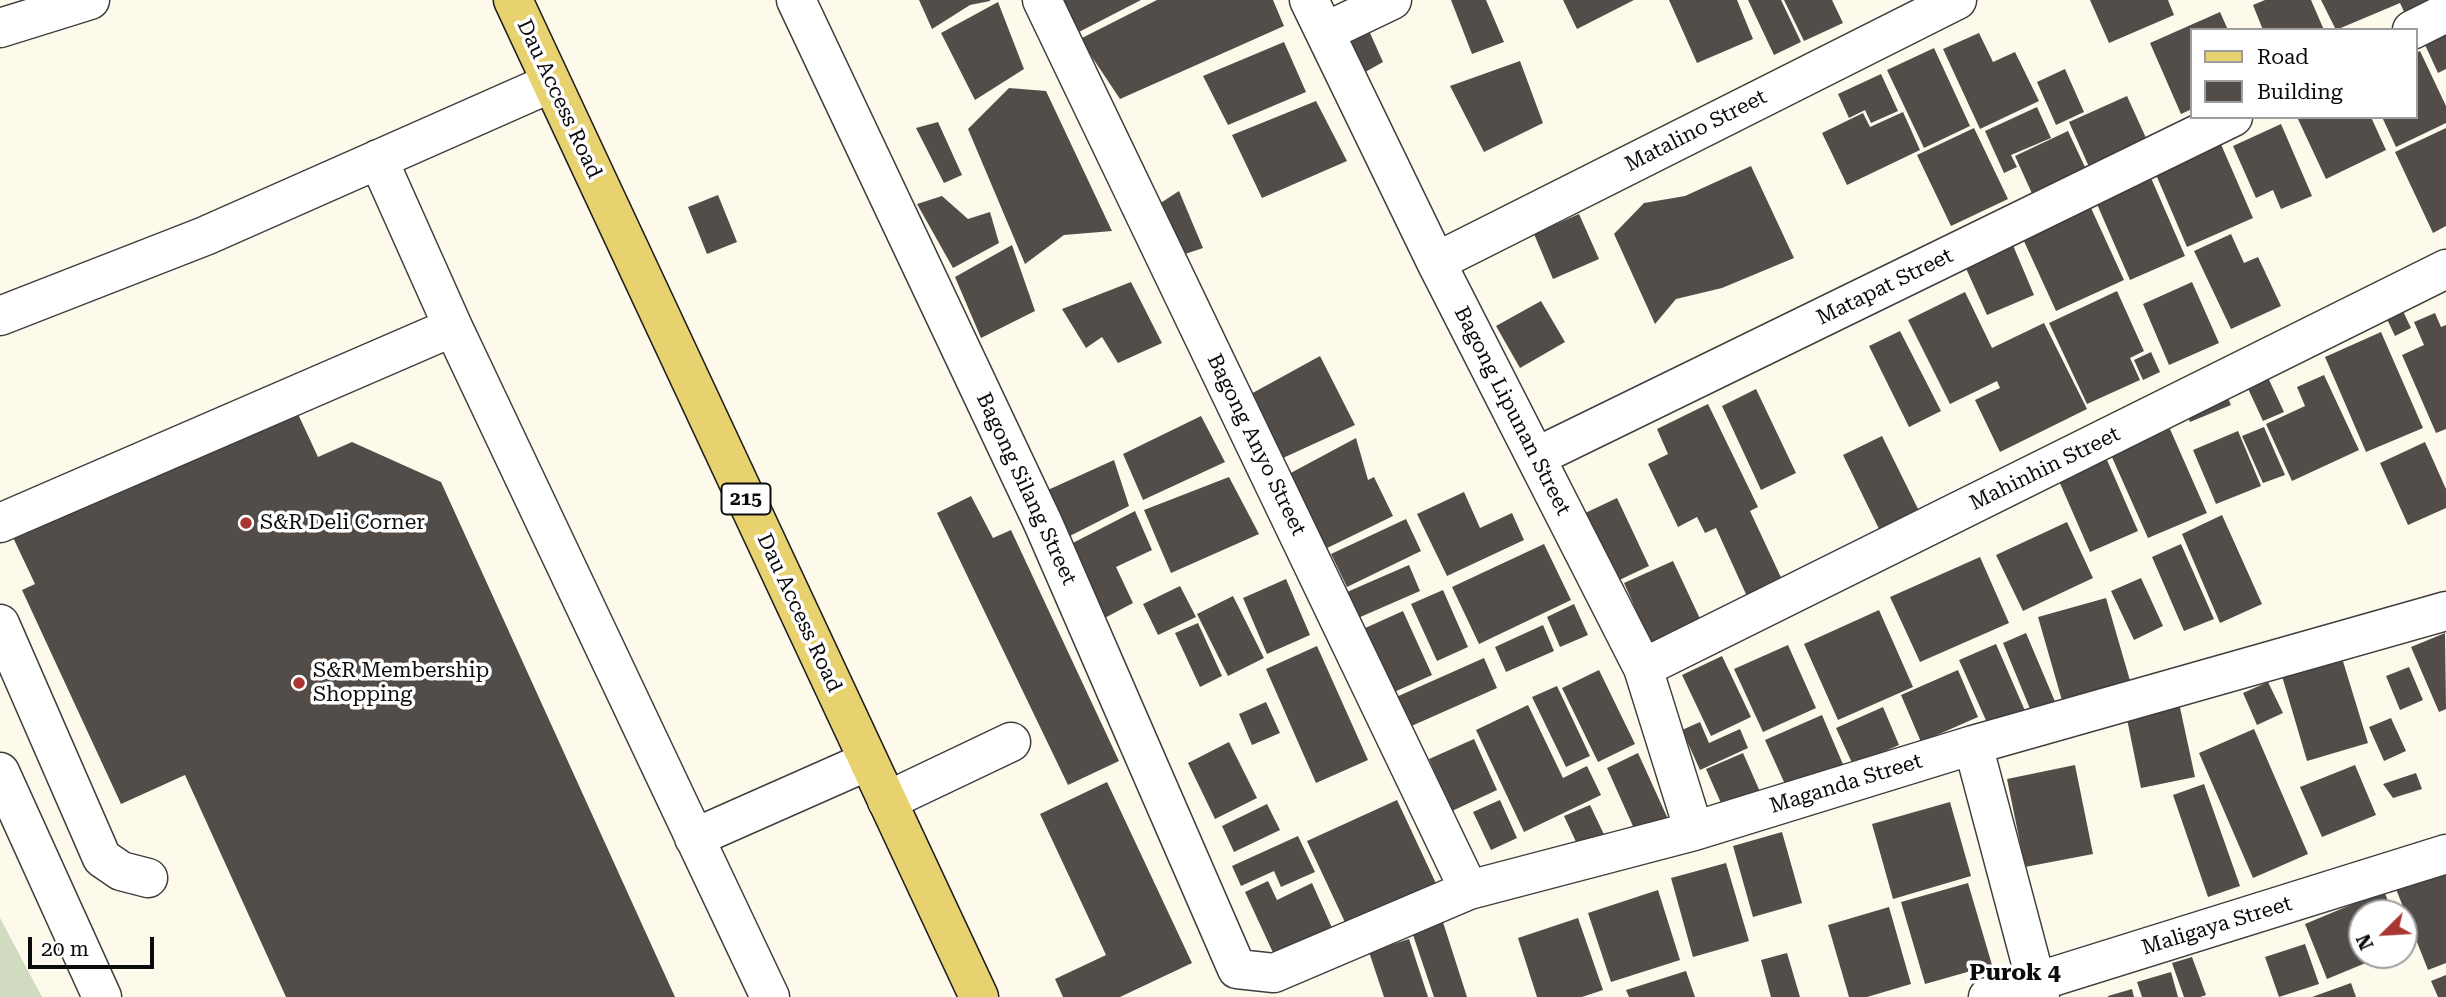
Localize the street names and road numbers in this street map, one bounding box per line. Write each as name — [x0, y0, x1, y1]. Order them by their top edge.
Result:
street label: Dau Access Road — [511, 16, 607, 182]
street label: Matalino Street — [1621, 85, 1771, 177]
street label: Matapat Street — [1813, 243, 1957, 331]
street label: Bagong Lipunan Street — [1448, 302, 1576, 520]
street label: Bagong Anyo Street — [1201, 350, 1311, 540]
street label: Bagong Silang Street — [970, 389, 1082, 589]
street label: Mahinhin Street — [1966, 422, 2124, 516]
road number: 215 — [722, 484, 770, 514]
street label: Dau Access Road — [751, 530, 847, 696]
street label: Maganda Street — [1767, 749, 1925, 819]
street label: Maligaya Street — [2139, 891, 2295, 961]

